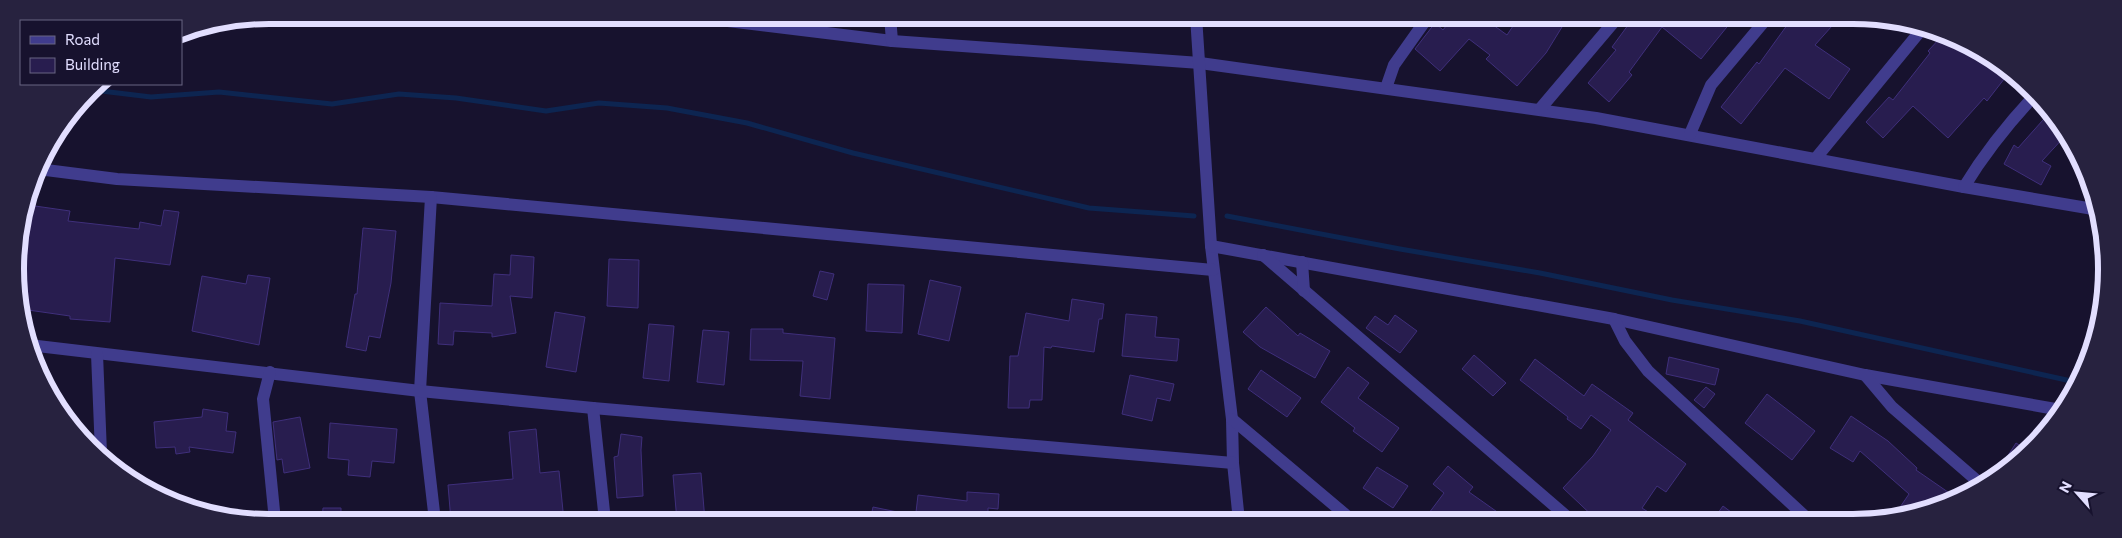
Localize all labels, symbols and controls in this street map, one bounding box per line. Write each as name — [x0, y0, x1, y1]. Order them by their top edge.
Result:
legend — [20, 20, 182, 85]
text: Road — [65, 30, 100, 48]
text: Building — [65, 55, 120, 73]
north arrow — [2052, 468, 2102, 518]
text: N — [2055, 478, 2075, 495]

